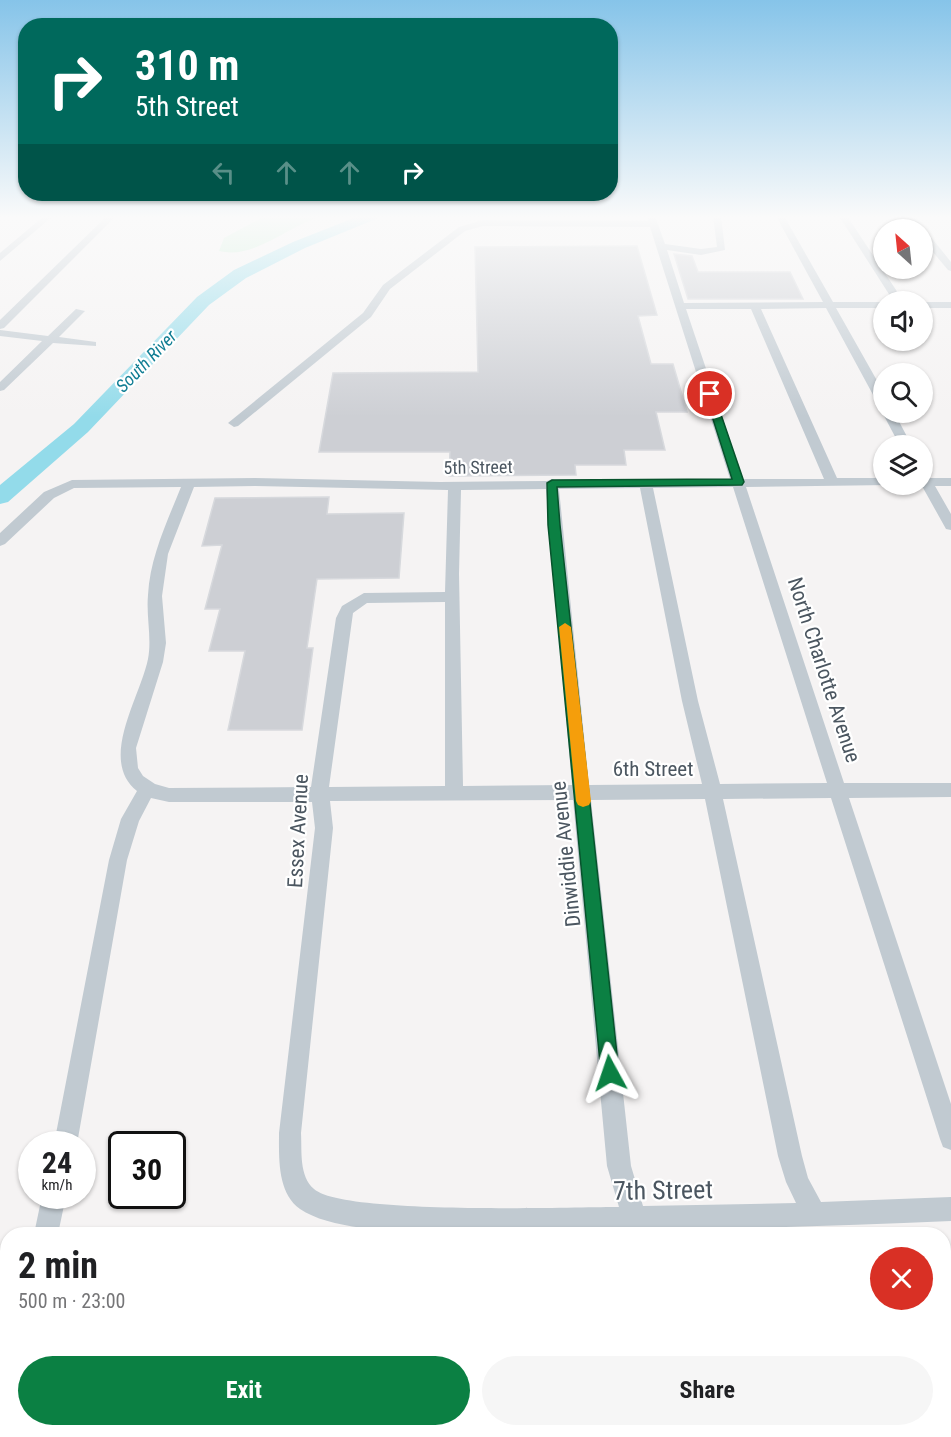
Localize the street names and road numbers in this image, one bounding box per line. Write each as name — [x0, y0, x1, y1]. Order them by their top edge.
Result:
street label: 5th Street — [443, 456, 513, 478]
street label: North Charlotte Avenue — [783, 574, 865, 766]
street label: 6th Street — [613, 757, 693, 781]
street label: Essex Avenue — [283, 773, 313, 889]
street label: Dinwiddie Avenue — [546, 780, 586, 928]
street label: 7th Street — [613, 1174, 713, 1206]

